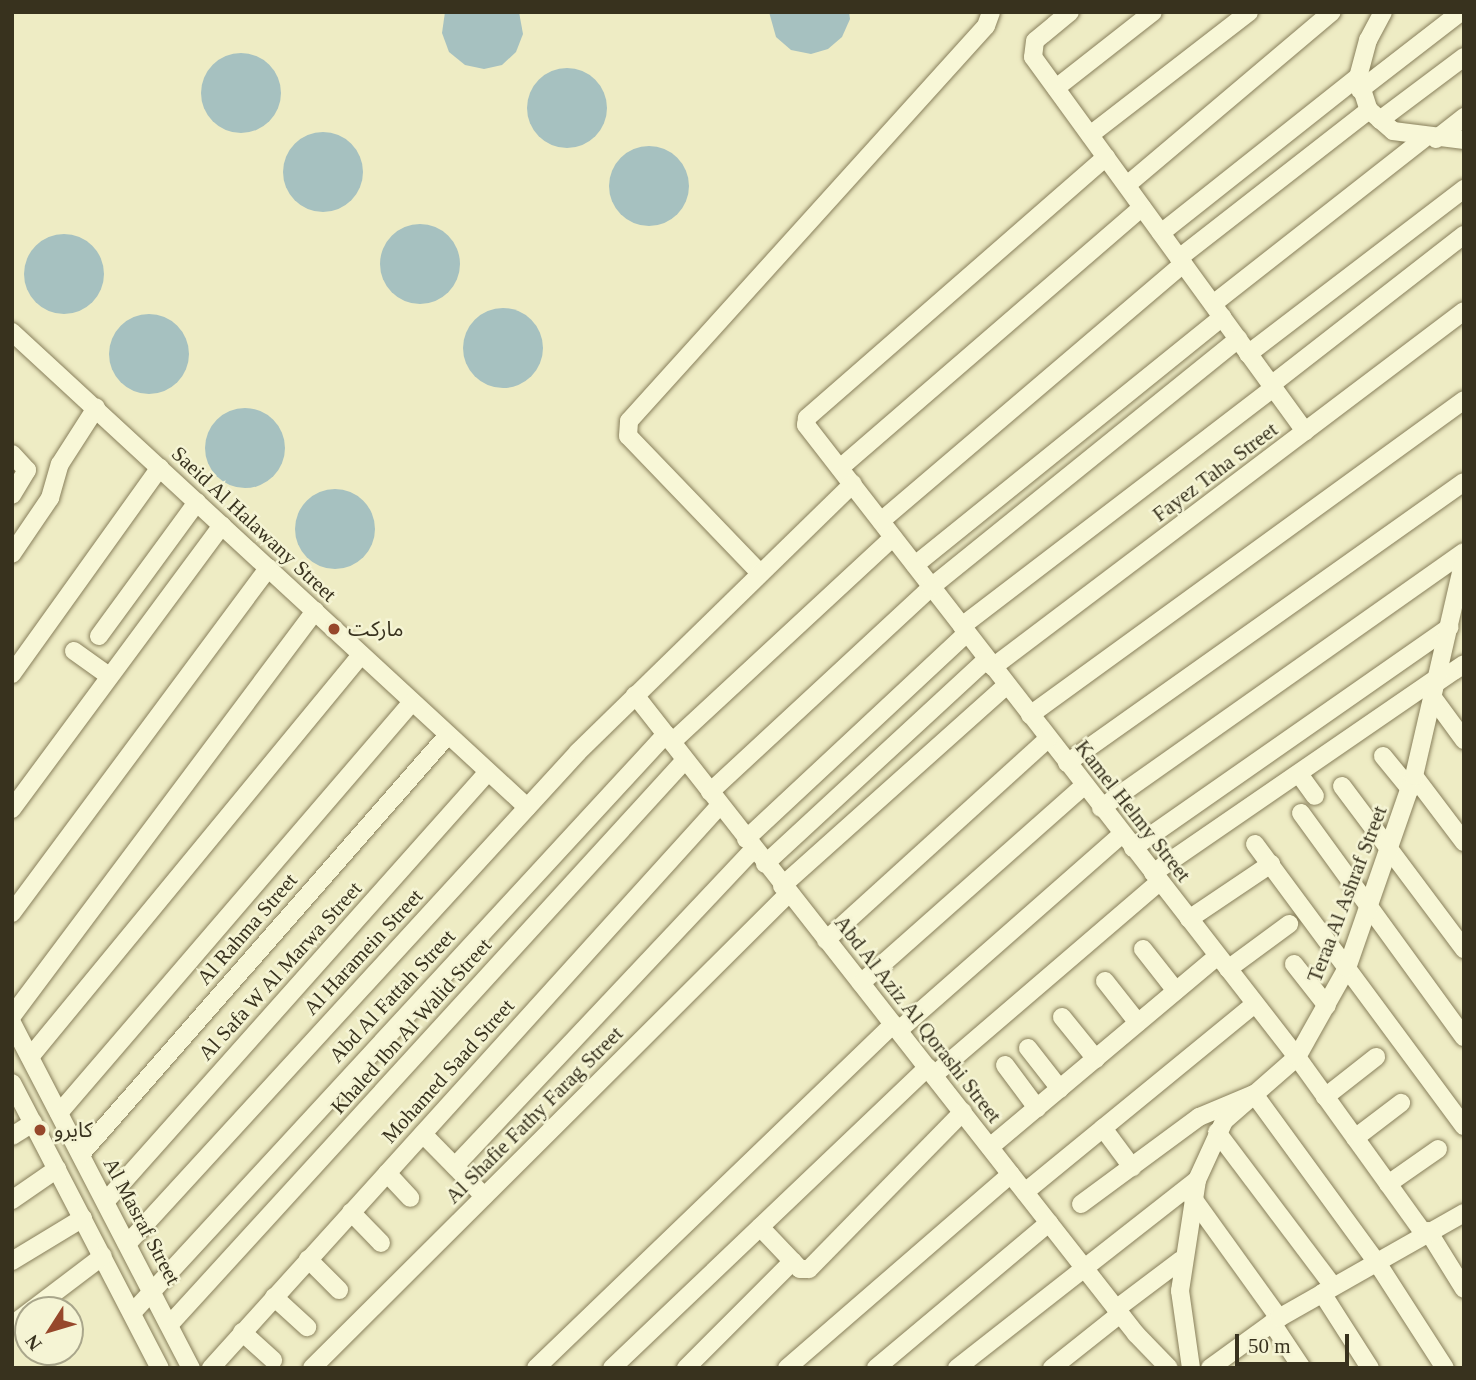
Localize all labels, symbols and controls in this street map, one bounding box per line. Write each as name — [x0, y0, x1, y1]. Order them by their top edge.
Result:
street label: Fayez Taha Street — [1147, 417, 1283, 527]
street label: Saeid Al Halawany Street — [166, 441, 342, 607]
place label: ماركت — [348, 616, 404, 642]
marker: ماركت — [326, 621, 342, 637]
street label: Kamel Helmy Street — [1070, 735, 1196, 887]
street label: Teraa Al Ashraf Street — [1301, 801, 1393, 987]
street label: Al Rahma Street — [192, 868, 302, 990]
street label: Al Safa W Al Marwa Street — [192, 876, 368, 1066]
street label: Al Haramein Street — [298, 884, 428, 1020]
street label: Abd Al Aziz Al Qorashi Street — [828, 909, 1008, 1129]
street label: Abd Al Fattah Street — [323, 924, 461, 1068]
street label: Khaled Ibn Al Walid Street — [325, 932, 497, 1120]
street label: Mohamed Saad Street — [377, 994, 519, 1148]
street label: Al Shafie Fathy Farag Street — [440, 1021, 628, 1209]
place label: كايرو — [54, 1117, 93, 1143]
marker: كايرو — [32, 1122, 48, 1138]
street label: Al Masraf Street — [98, 1153, 186, 1289]
north arrow — [14, 1296, 84, 1366]
scale bar — [1238, 1320, 1352, 1364]
text: N — [21, 1331, 46, 1355]
text: 50 m — [1248, 1334, 1291, 1358]

